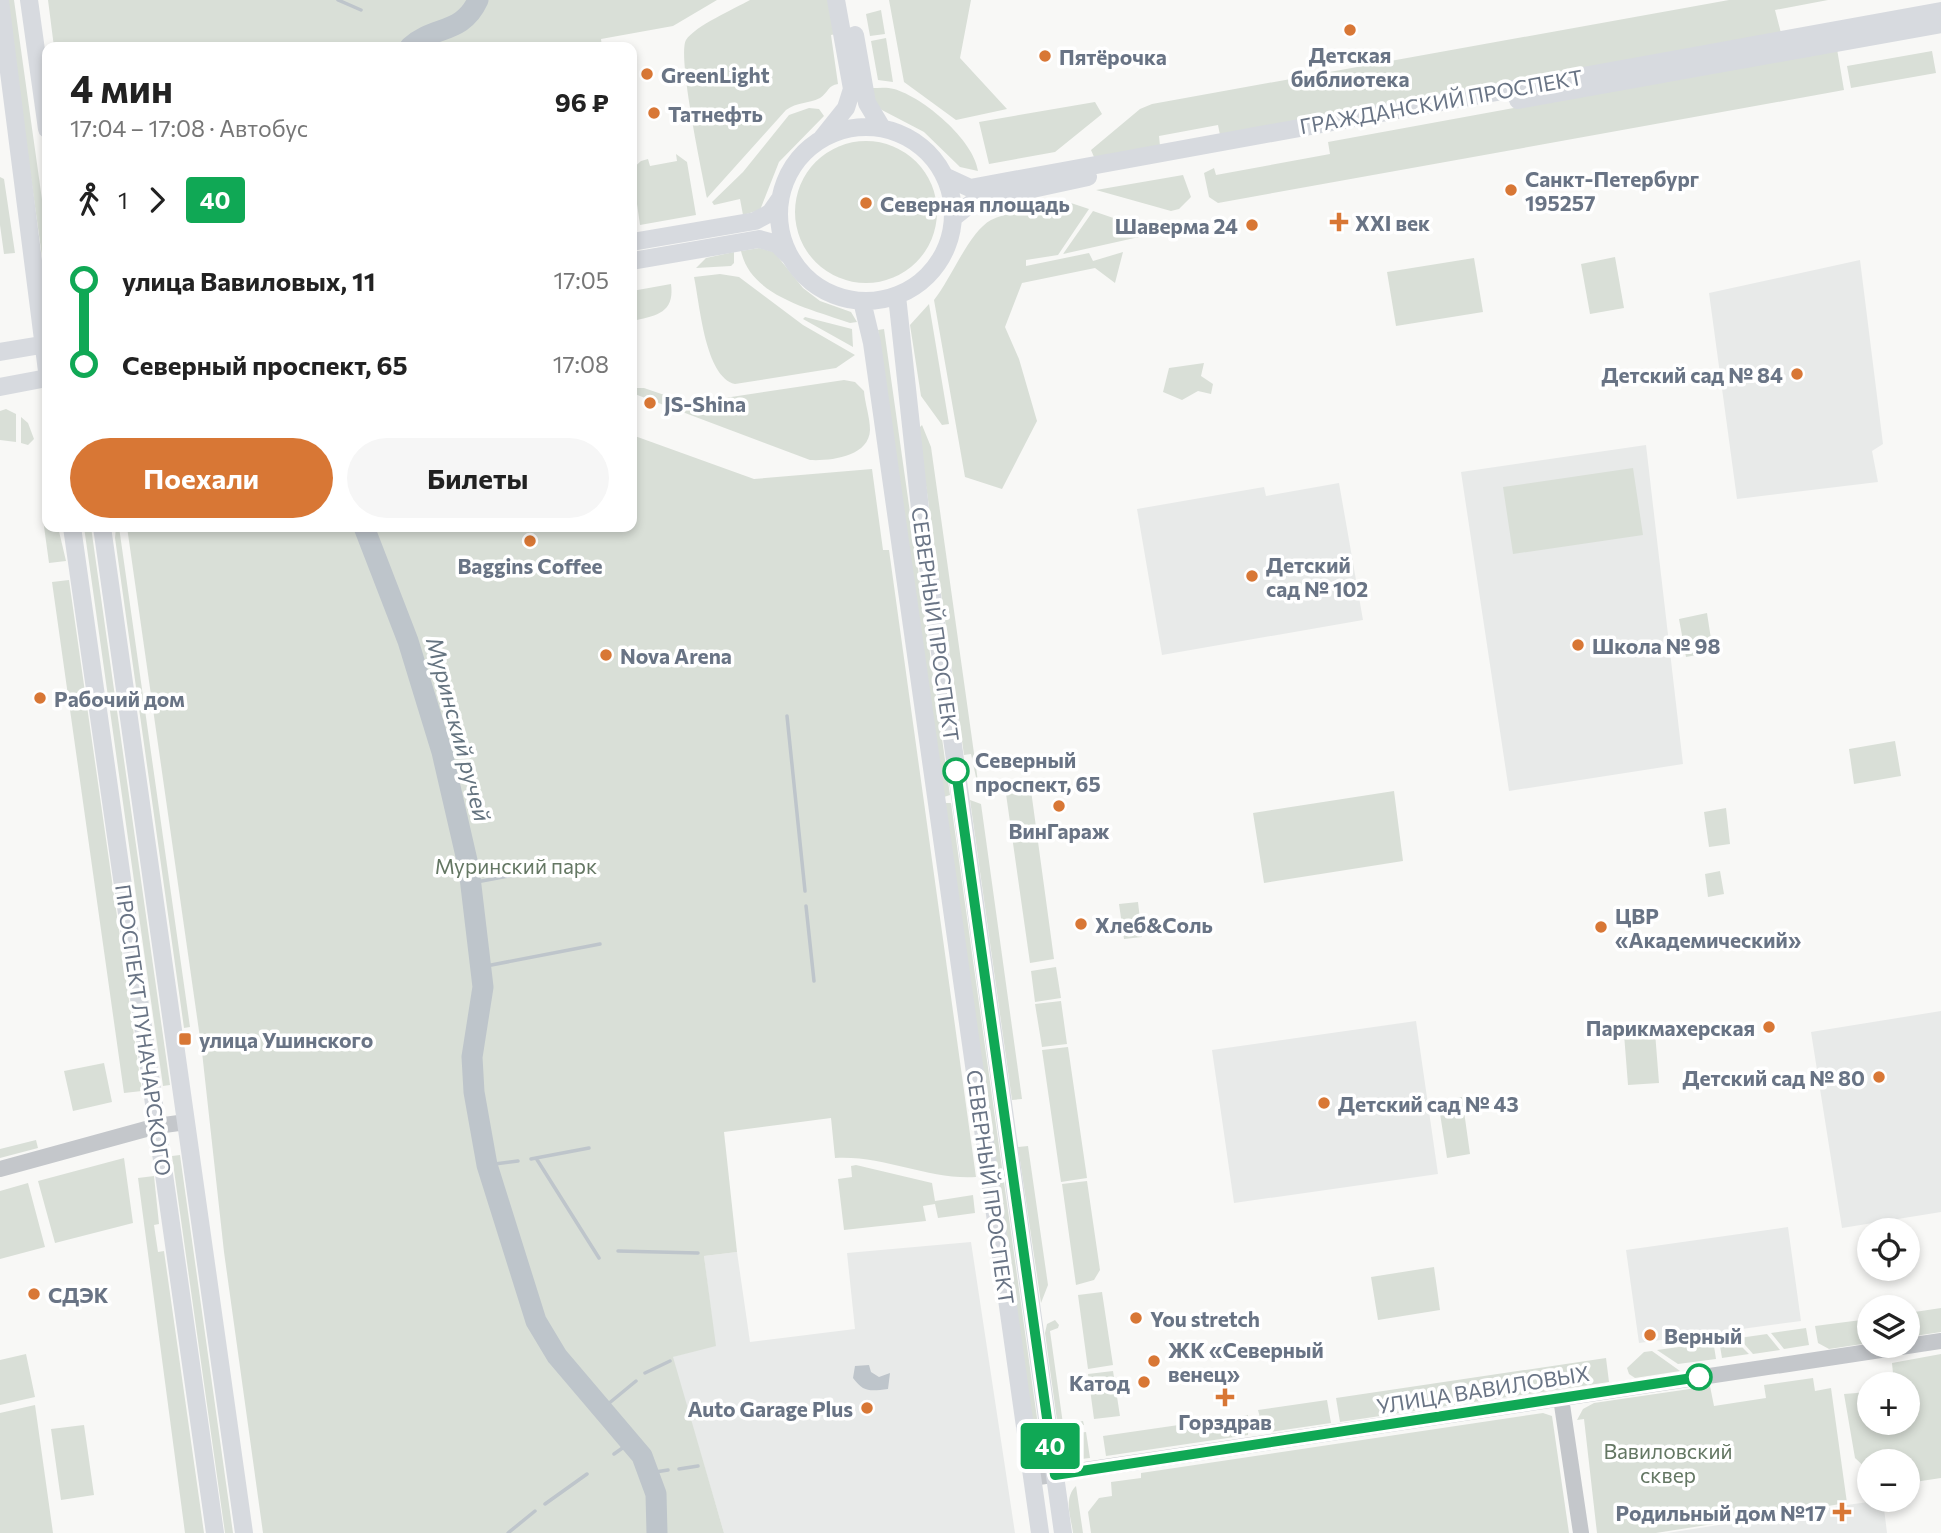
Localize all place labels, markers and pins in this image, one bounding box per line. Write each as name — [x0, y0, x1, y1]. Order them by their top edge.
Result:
marker: Детская библиотека — [1342, 22, 1358, 38]
place label: Детская библиотека — [1291, 42, 1409, 91]
place label: Пятёрочка — [1059, 44, 1167, 69]
marker: Пятёрочка — [1037, 48, 1053, 64]
place label: GreenLight — [661, 62, 770, 87]
marker: GreenLight — [639, 66, 655, 82]
place label: Татнефть — [668, 101, 763, 126]
marker: Татнефть — [646, 105, 662, 121]
place label: Санкт-Петербург 195257 — [1525, 166, 1699, 215]
marker: Санкт-Петербург 195257 — [1503, 182, 1519, 198]
place label: Северная площадь — [880, 191, 1070, 216]
marker: Северная площадь — [858, 195, 874, 211]
place label: XXI век — [1355, 210, 1430, 235]
marker: XXI век — [1329, 212, 1349, 232]
place label: Шаверма 24 — [1115, 213, 1238, 238]
marker: Шаверма 24 — [1244, 217, 1260, 233]
place label: Детский сад № 84 — [1602, 362, 1783, 387]
marker: Детский сад № 84 — [1789, 366, 1805, 382]
place label: JS-Shina — [664, 391, 746, 416]
marker: JS-Shina — [642, 395, 658, 411]
marker: Baggins Coffee — [522, 533, 538, 549]
place label: Детский сад № 102 — [1266, 552, 1368, 601]
place label: Baggins Coffee — [457, 553, 603, 578]
marker: Детский сад № 102 — [1244, 568, 1260, 584]
place label: Школа № 98 — [1592, 633, 1720, 658]
marker: Школа № 98 — [1570, 637, 1586, 653]
place label: Nova Arena — [620, 643, 732, 668]
marker: Nova Arena — [598, 647, 614, 663]
place label: Рабочий дом — [54, 686, 185, 711]
marker: Рабочий дом — [32, 690, 48, 706]
place label: Северный проспект, 65 — [975, 747, 1101, 796]
marker: Северный проспект, 65 — [943, 758, 969, 784]
marker: ВинГараж — [1051, 798, 1067, 814]
place label: ВинГараж — [1008, 818, 1110, 843]
place label: ЦВР «Академический» — [1615, 903, 1802, 952]
place label: Хлеб&Соль — [1095, 912, 1213, 937]
marker: Хлеб&Соль — [1073, 916, 1089, 932]
marker: ЦВР «Академический» — [1593, 919, 1609, 935]
place label: Парикмахерская — [1586, 1015, 1755, 1040]
marker: Парикмахерская — [1761, 1019, 1777, 1035]
place label: улица Ушинского — [199, 1027, 373, 1052]
marker: улица Ушинского — [177, 1031, 193, 1047]
place label: Детский сад № 80 — [1682, 1065, 1865, 1090]
marker: Детский сад № 80 — [1871, 1069, 1887, 1085]
place label: Детский сад № 43 — [1338, 1091, 1519, 1116]
marker: Детский сад № 43 — [1316, 1095, 1332, 1111]
place label: СДЭК — [48, 1282, 109, 1307]
marker: СДЭК — [26, 1286, 42, 1302]
place label: You stretch — [1150, 1306, 1260, 1331]
marker: You stretch — [1128, 1310, 1144, 1326]
place label: Верный — [1664, 1323, 1742, 1348]
marker: Верный — [1642, 1327, 1658, 1343]
place label: ЖК «Северный венец» — [1168, 1337, 1324, 1386]
marker: ЖК «Северный венец» — [1146, 1353, 1162, 1369]
unlabelled marker — [1686, 1364, 1712, 1390]
place label: Катод — [1069, 1370, 1130, 1395]
marker: Катод — [1136, 1374, 1152, 1390]
marker: Горздрав — [1217, 1389, 1233, 1405]
place label: Auto Garage Plus — [687, 1396, 853, 1421]
marker: Auto Garage Plus — [859, 1400, 875, 1416]
place label: Горздрав — [1178, 1409, 1272, 1434]
place label: Родильный дом №17 — [1616, 1500, 1826, 1525]
marker: Родильный дом №17 — [1832, 1502, 1852, 1522]

